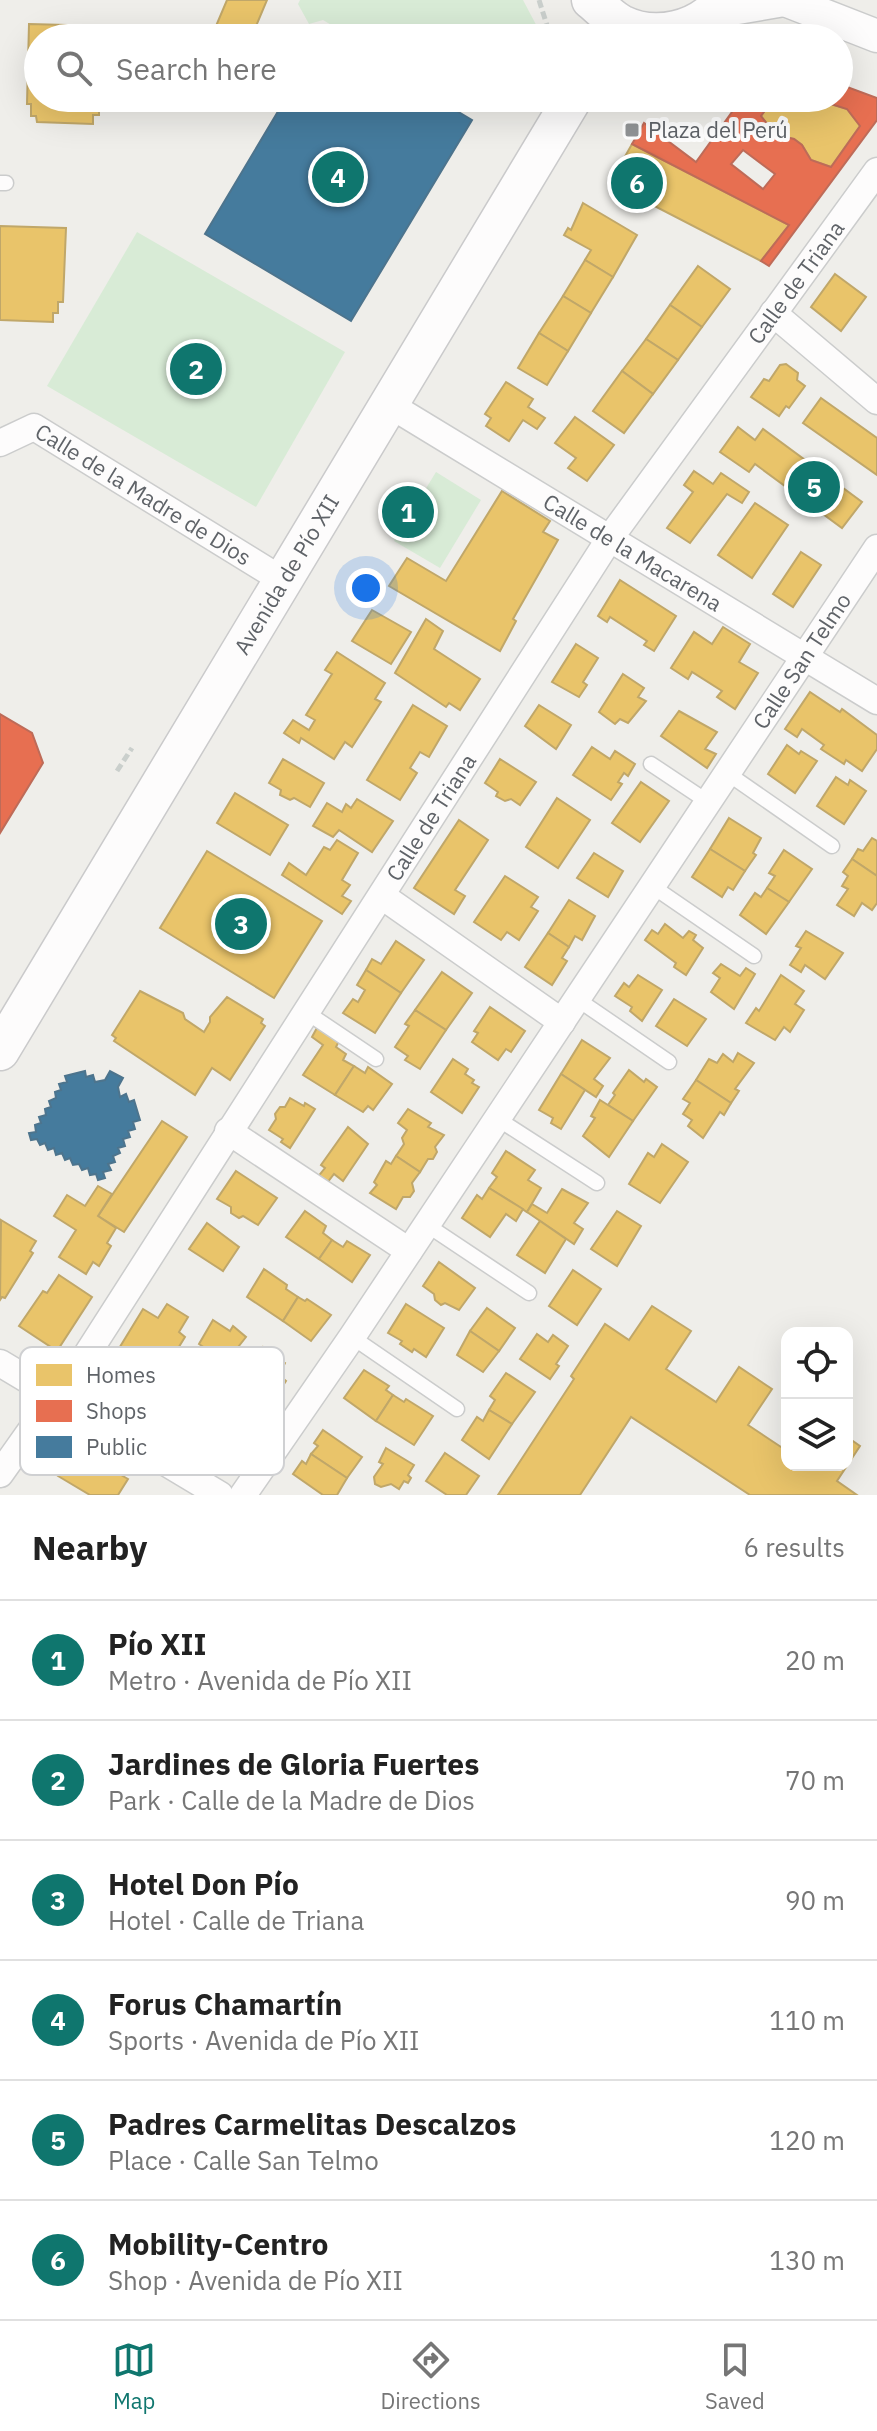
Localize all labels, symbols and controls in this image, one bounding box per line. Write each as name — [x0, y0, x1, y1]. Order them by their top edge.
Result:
search box — [24, 24, 853, 112]
icon: search — [52, 46, 96, 90]
text: Search here — [116, 49, 277, 88]
place label: Plaza del Perú — [648, 115, 788, 144]
marker: Plaza del Perú — [623, 121, 641, 139]
pin: 4 — [312, 147, 364, 207]
pin: 6 — [611, 153, 663, 213]
street label: Calle de Triana — [741, 214, 850, 349]
pin: 2 — [170, 339, 222, 399]
street label: Calle de la Madre de Dios — [30, 416, 257, 571]
pin: 5 — [788, 457, 840, 517]
pin: 1 — [382, 482, 434, 542]
street label: Calle de la Macarena — [538, 487, 728, 618]
street label: Avenida de Pío XII — [227, 489, 345, 660]
your location — [346, 568, 386, 608]
street label: Calle San Telmo — [746, 587, 857, 734]
street label: Calle de Triana — [379, 748, 482, 886]
pin: 3 — [215, 894, 267, 954]
map controls — [781, 1327, 853, 1471]
button: locate — [781, 1327, 853, 1399]
legend — [20, 1347, 284, 1475]
text: Homes — [86, 1360, 156, 1389]
text: Shops — [86, 1396, 147, 1425]
button: layers — [781, 1399, 853, 1471]
text: Public — [86, 1432, 147, 1461]
text: Nearby — [32, 1525, 147, 1569]
text: 6 results — [743, 1530, 845, 1564]
text: Pío XII — [108, 1624, 206, 1663]
text: 1 — [50, 1643, 66, 1677]
text: 20 m — [785, 1643, 845, 1677]
text: Metro · Avenida de Pío XII — [108, 1663, 412, 1697]
text: Jardines de Gloria Fuertes — [108, 1744, 479, 1783]
text: 2 — [50, 1763, 66, 1797]
text: 70 m — [785, 1763, 845, 1797]
text: Park · Calle de la Madre de Dios — [108, 1783, 475, 1817]
text: Hotel Don Pío — [108, 1864, 299, 1903]
text: 3 — [50, 1883, 66, 1917]
text: 90 m — [785, 1883, 845, 1917]
text: Hotel · Calle de Triana — [108, 1903, 364, 1937]
text: Forus Chamartín — [108, 1984, 342, 2023]
text: 4 — [50, 2003, 66, 2037]
text: 110 m — [769, 2003, 845, 2037]
text: Sports · Avenida de Pío XII — [108, 2023, 419, 2057]
text: Padres Carmelitas Descalzos — [108, 2104, 516, 2143]
text: 5 — [50, 2123, 66, 2157]
text: 120 m — [769, 2123, 845, 2157]
text: Place · Calle San Telmo — [108, 2143, 379, 2177]
text: Mobility-Centro — [108, 2224, 329, 2263]
text: 6 — [50, 2243, 66, 2277]
text: 130 m — [769, 2243, 845, 2277]
text: Shop · Avenida de Pío XII — [108, 2263, 403, 2297]
tab: Map — [112, 2338, 156, 2415]
tab: Directions — [381, 2338, 481, 2415]
tab: Saved — [705, 2338, 765, 2415]

